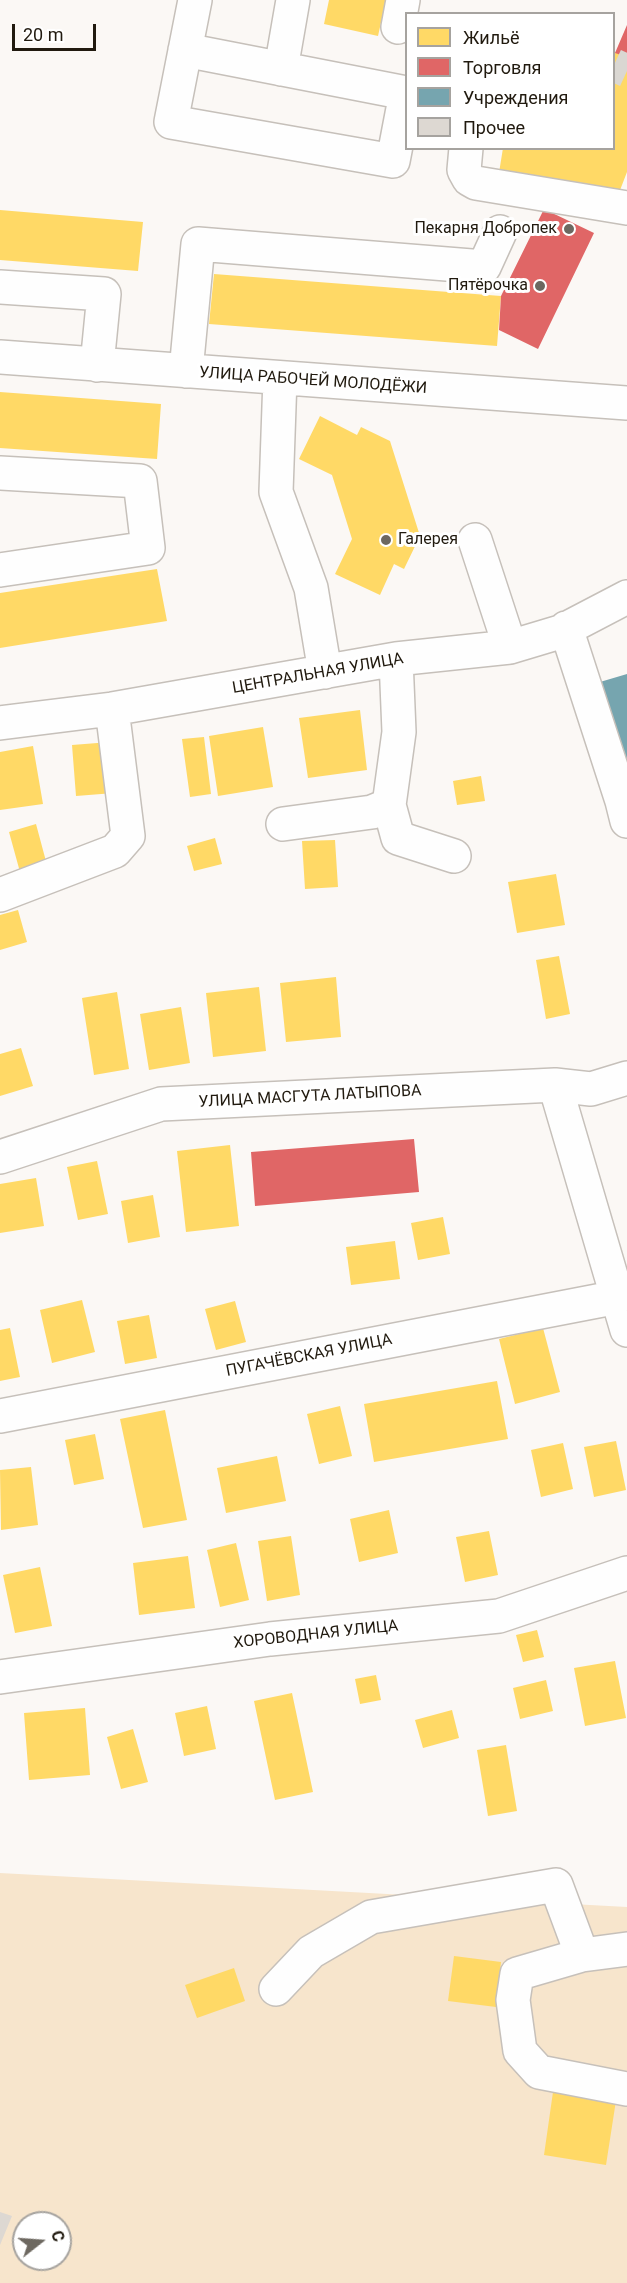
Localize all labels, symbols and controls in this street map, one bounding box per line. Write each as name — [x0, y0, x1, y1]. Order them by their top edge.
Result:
scale bar — [15, 12, 99, 50]
legend — [405, 12, 615, 150]
text: 20 m — [23, 24, 63, 45]
text: Жильё — [463, 27, 519, 48]
text: Торговля — [463, 57, 541, 78]
text: Учреждения — [463, 87, 568, 108]
text: Прочее — [463, 117, 525, 138]
place label: Пекарня Добропек — [414, 219, 557, 239]
marker: Пекарня Добропек — [562, 222, 576, 236]
place label: Пятёрочка — [448, 276, 528, 296]
marker: Пятёрочка — [533, 279, 547, 293]
street label: УЛИЦА РАБОЧЕЙ МОЛОДЁЖИ — [198, 363, 428, 399]
place label: Галерея — [398, 530, 458, 550]
marker: Галерея — [379, 533, 393, 547]
street label: ЦЕНТРАЛЬНАЯ УЛИЦА — [231, 649, 405, 699]
street label: УЛИЦА МАСГУТА ЛАТЫПОВА — [198, 1082, 422, 1112]
street label: ПУГАЧЁВСКАЯ УЛИЦА — [224, 1330, 394, 1382]
street label: ХОРОВОДНАЯ УЛИЦА — [233, 1617, 399, 1653]
north arrow — [12, 2211, 72, 2271]
text: С — [47, 2228, 68, 2244]

